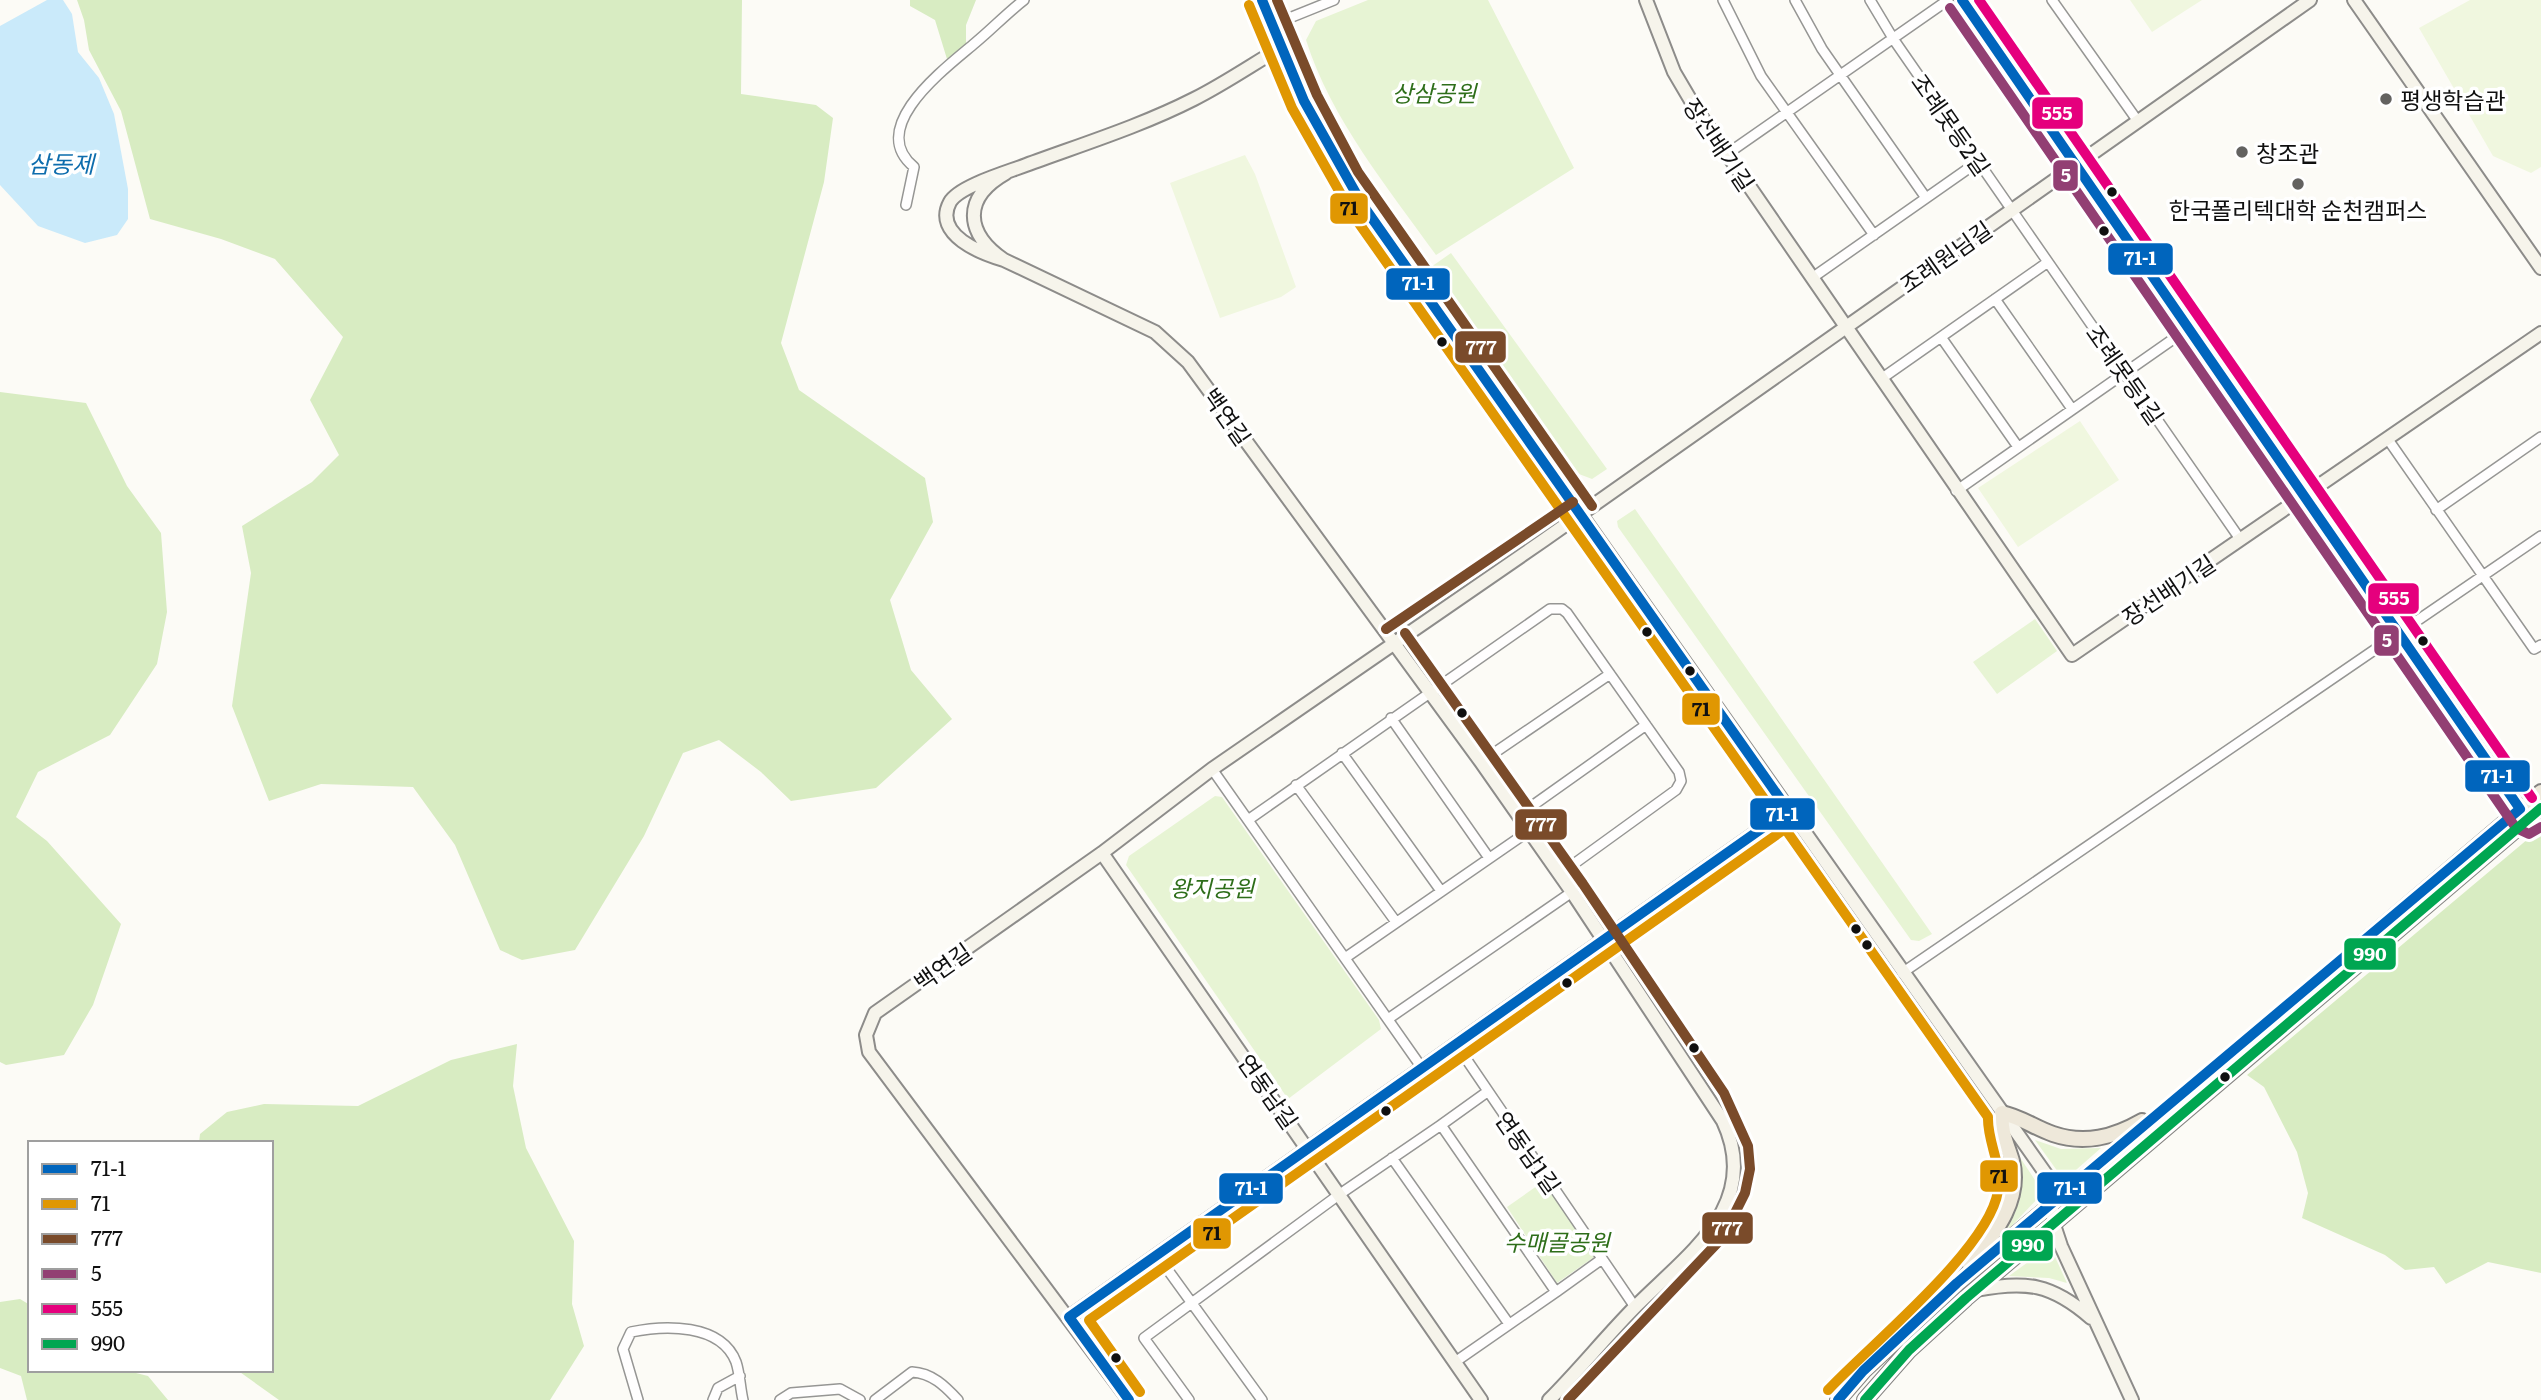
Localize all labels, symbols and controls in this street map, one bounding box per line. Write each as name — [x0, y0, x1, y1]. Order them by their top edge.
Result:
street label: 조례못등2길 — [1904, 66, 2000, 182]
park label: 상삼공원 — [1392, 75, 1478, 109]
place label: 평생학습관 — [2400, 82, 2506, 116]
street label: 장선배기길 — [1676, 91, 1764, 197]
marker: 평생학습관 — [2378, 91, 2394, 107]
line badge: 555 — [2031, 96, 2084, 130]
text: 555 — [2041, 98, 2073, 126]
place label: 창조관 — [2256, 135, 2319, 169]
marker: 창조관 — [2234, 144, 2250, 160]
water label: 삼동제 — [28, 145, 97, 180]
line badge: 5 — [2052, 159, 2079, 192]
text: 5 — [2061, 160, 2071, 188]
marker: 한국폴리텍대학 순천캠퍼스 — [2290, 176, 2306, 192]
unlabelled marker — [2105, 185, 2119, 199]
line badge: 71 — [1329, 192, 1369, 225]
place label: 한국폴리텍대학 순천캠퍼스 — [2169, 192, 2427, 226]
text: 71 — [1340, 193, 1358, 221]
street label: 조례원님길 — [1892, 212, 1998, 300]
unlabelled marker — [2097, 224, 2111, 238]
line badge: 71-1 — [2107, 242, 2174, 276]
text: 71-1 — [2124, 243, 2156, 271]
line badge: 71-1 — [1385, 267, 1451, 301]
text: 71-1 — [1402, 268, 1434, 296]
street label: 조례못등1길 — [2079, 317, 2173, 431]
line badge: 777 — [1454, 330, 1507, 364]
text: 777 — [1466, 332, 1497, 360]
unlabelled marker — [1435, 335, 1449, 349]
street label: 백연길 — [1196, 380, 1260, 452]
street label: 장선배기길 — [2115, 545, 2221, 633]
line badge: 555 — [2367, 582, 2420, 615]
text: 555 — [2378, 583, 2410, 611]
line badge: 5 — [2373, 624, 2400, 657]
unlabelled marker — [1640, 625, 1654, 639]
text: 5 — [2382, 625, 2392, 653]
unlabelled marker — [2416, 634, 2430, 648]
unlabelled marker — [1683, 664, 1697, 678]
line badge: 71 — [1681, 692, 1721, 726]
text: 71 — [1692, 694, 1710, 722]
unlabelled marker — [1455, 706, 1469, 720]
line badge: 71-1 — [2464, 759, 2531, 793]
text: 71-1 — [2481, 761, 2513, 789]
line badge: 71-1 — [1749, 797, 1816, 831]
text: 71-1 — [1766, 799, 1798, 827]
line badge: 777 — [1514, 808, 1568, 841]
text: 777 — [1526, 809, 1557, 837]
park label: 왕지공원 — [1170, 870, 1256, 904]
unlabelled marker — [1849, 922, 1863, 936]
street label: 백연길 — [906, 934, 978, 998]
line badge: 990 — [2343, 937, 2397, 971]
unlabelled marker — [1860, 938, 1874, 952]
text: 990 — [2353, 939, 2387, 967]
unlabelled marker — [1560, 976, 1574, 990]
unlabelled marker — [1687, 1041, 1701, 1055]
street label: 연동남길 — [1231, 1047, 1307, 1135]
unlabelled marker — [2218, 1070, 2232, 1084]
unlabelled marker — [1379, 1104, 1393, 1118]
street label: 연동남1길 — [1488, 1104, 1570, 1200]
legend — [28, 1141, 273, 1372]
text: 71-1 — [91, 1151, 127, 1182]
line badge: 71 — [1979, 1159, 2019, 1193]
text: 71 — [1990, 1161, 2008, 1189]
line badge: 71-1 — [2036, 1171, 2103, 1205]
line badge: 71-1 — [1218, 1172, 1284, 1205]
text: 71-1 — [1235, 1173, 1267, 1201]
text: 71-1 — [2054, 1173, 2086, 1201]
text: 71 — [91, 1186, 111, 1217]
line badge: 777 — [1701, 1211, 1754, 1245]
text: 777 — [1712, 1213, 1743, 1241]
line badge: 71 — [1192, 1217, 1232, 1250]
text: 71 — [1203, 1218, 1221, 1246]
text: 777 — [91, 1221, 123, 1252]
park label: 수매골공원 — [1504, 1224, 1612, 1258]
line badge: 990 — [2001, 1229, 2054, 1262]
text: 990 — [2011, 1230, 2045, 1258]
text: 5 — [91, 1256, 102, 1287]
text: 555 — [91, 1291, 123, 1322]
text: 990 — [91, 1326, 125, 1357]
unlabelled marker — [1109, 1351, 1123, 1365]

